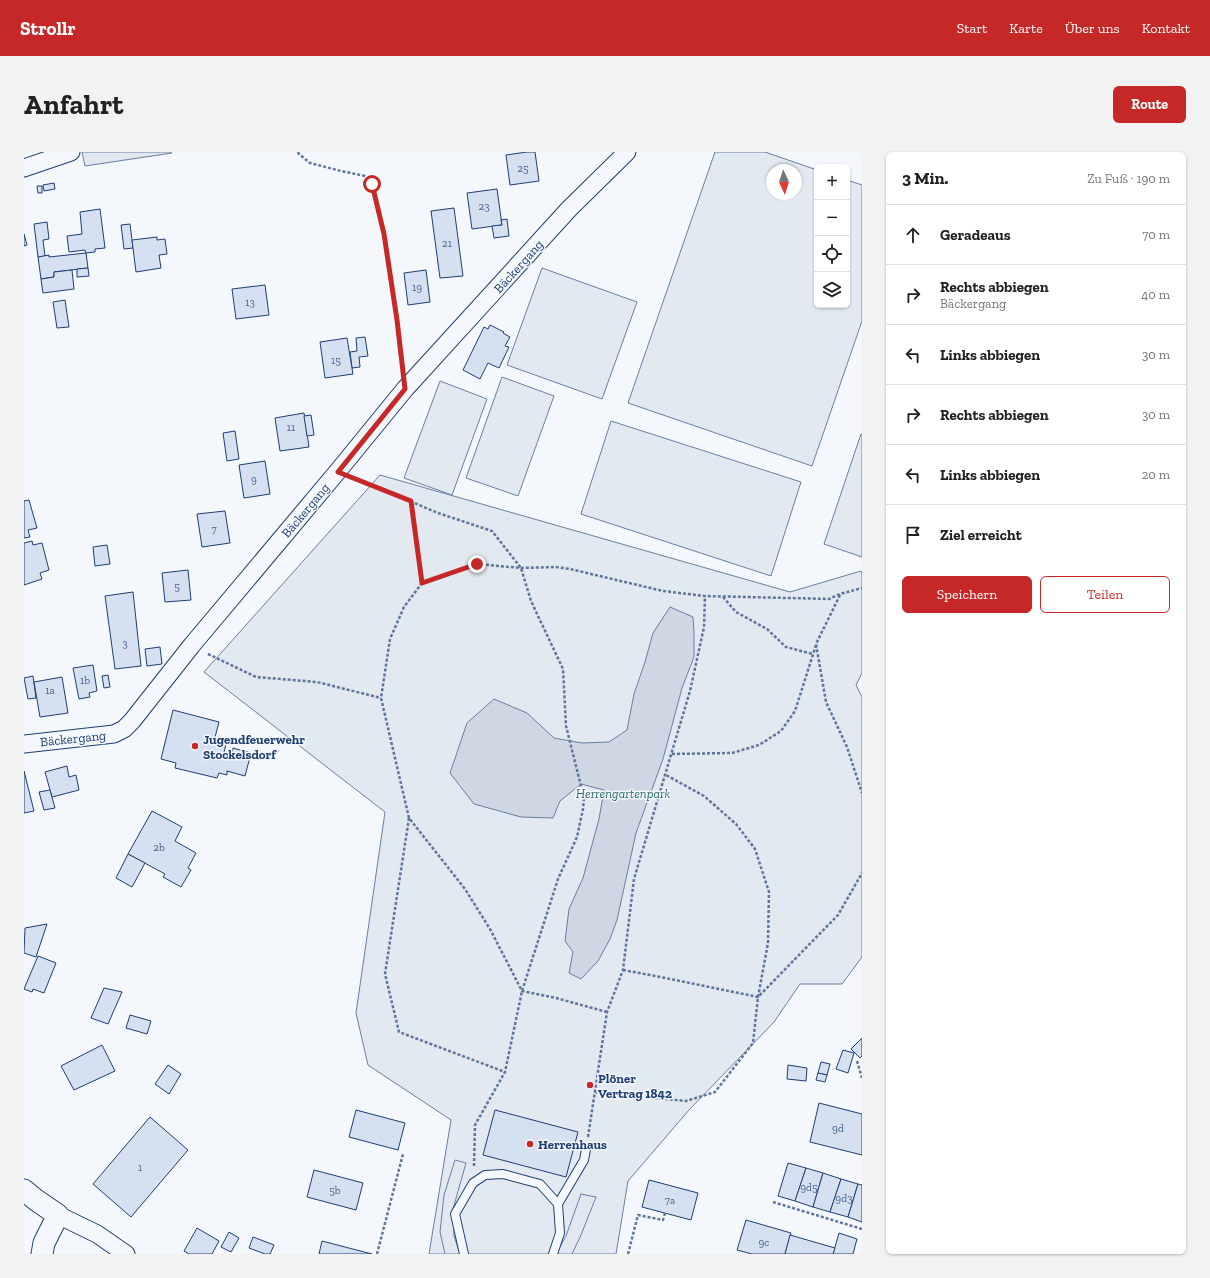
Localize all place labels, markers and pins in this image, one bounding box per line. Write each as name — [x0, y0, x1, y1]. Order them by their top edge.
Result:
place label: Jugendfeuerwehr Stockelsdorf — [203, 732, 305, 762]
marker: Jugendfeuerwehr Stockelsdorf — [190, 741, 200, 751]
place label: Plöner Vertrag 1842 — [598, 1071, 672, 1101]
marker: Plöner Vertrag 1842 — [585, 1080, 595, 1090]
place label: Herrenhaus — [538, 1137, 607, 1152]
marker: Herrenhaus — [525, 1139, 535, 1149]

